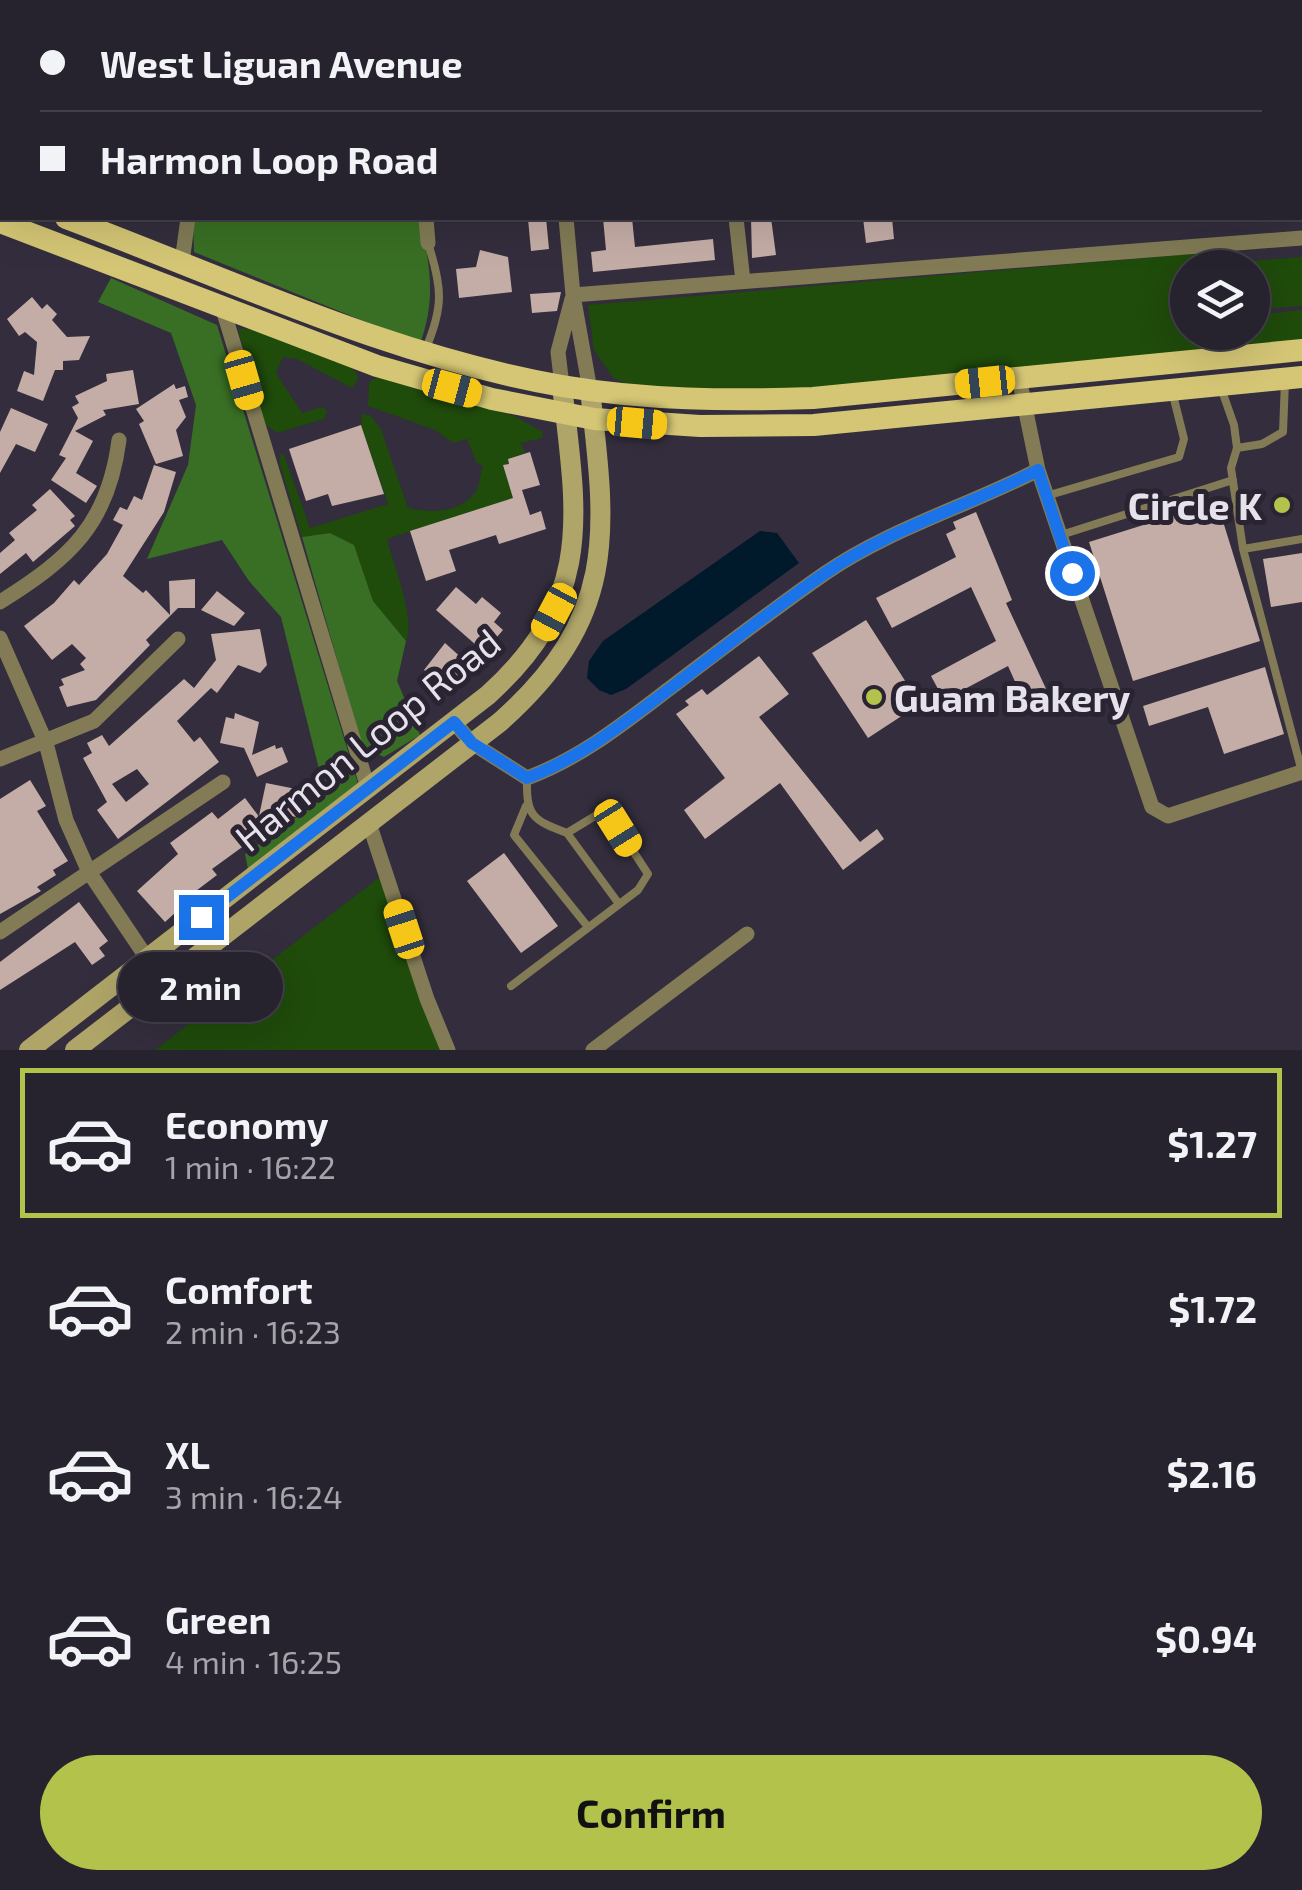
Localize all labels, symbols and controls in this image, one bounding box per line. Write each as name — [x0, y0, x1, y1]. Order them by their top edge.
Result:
text: West Liguan Avenue — [100, 40, 463, 86]
text: Harmon Loop Road — [100, 136, 438, 182]
map controls — [1170, 250, 1270, 350]
button: layers — [1170, 250, 1270, 350]
car — [221, 347, 267, 413]
car — [954, 364, 1016, 400]
car — [419, 366, 485, 410]
car — [606, 405, 668, 441]
place label: Circle K — [1128, 482, 1262, 528]
marker: Circle K — [1271, 494, 1293, 516]
route start — [1050, 551, 1095, 596]
car — [527, 578, 581, 646]
street label: Harmon Loop Road — [225, 618, 509, 860]
place label: Guam Bakery — [894, 674, 1131, 720]
marker: Guam Bakery — [863, 686, 885, 708]
car — [589, 795, 647, 861]
route end — [179, 895, 224, 940]
car — [380, 896, 428, 962]
callout: 2 min — [119, 952, 284, 1022]
text: 2 min — [160, 968, 241, 1006]
icon: car — [45, 1098, 135, 1188]
text: Economy — [165, 1101, 329, 1147]
text: $1.27 — [1167, 1120, 1257, 1166]
text: 1 min · 16:22 — [165, 1147, 336, 1185]
icon: car — [45, 1263, 135, 1353]
text: Comfort — [165, 1266, 313, 1312]
text: $1.72 — [1168, 1285, 1257, 1331]
text: 2 min · 16:23 — [165, 1312, 341, 1350]
icon: car — [45, 1428, 135, 1518]
text: XL — [165, 1431, 210, 1477]
text: $2.16 — [1166, 1450, 1257, 1496]
text: 3 min · 16:24 — [165, 1477, 343, 1515]
icon: car — [45, 1593, 135, 1683]
text: Green — [165, 1596, 271, 1642]
text: $0.94 — [1155, 1615, 1257, 1661]
text: 4 min · 16:25 — [165, 1642, 342, 1680]
button: Confirm — [40, 1755, 1262, 1870]

